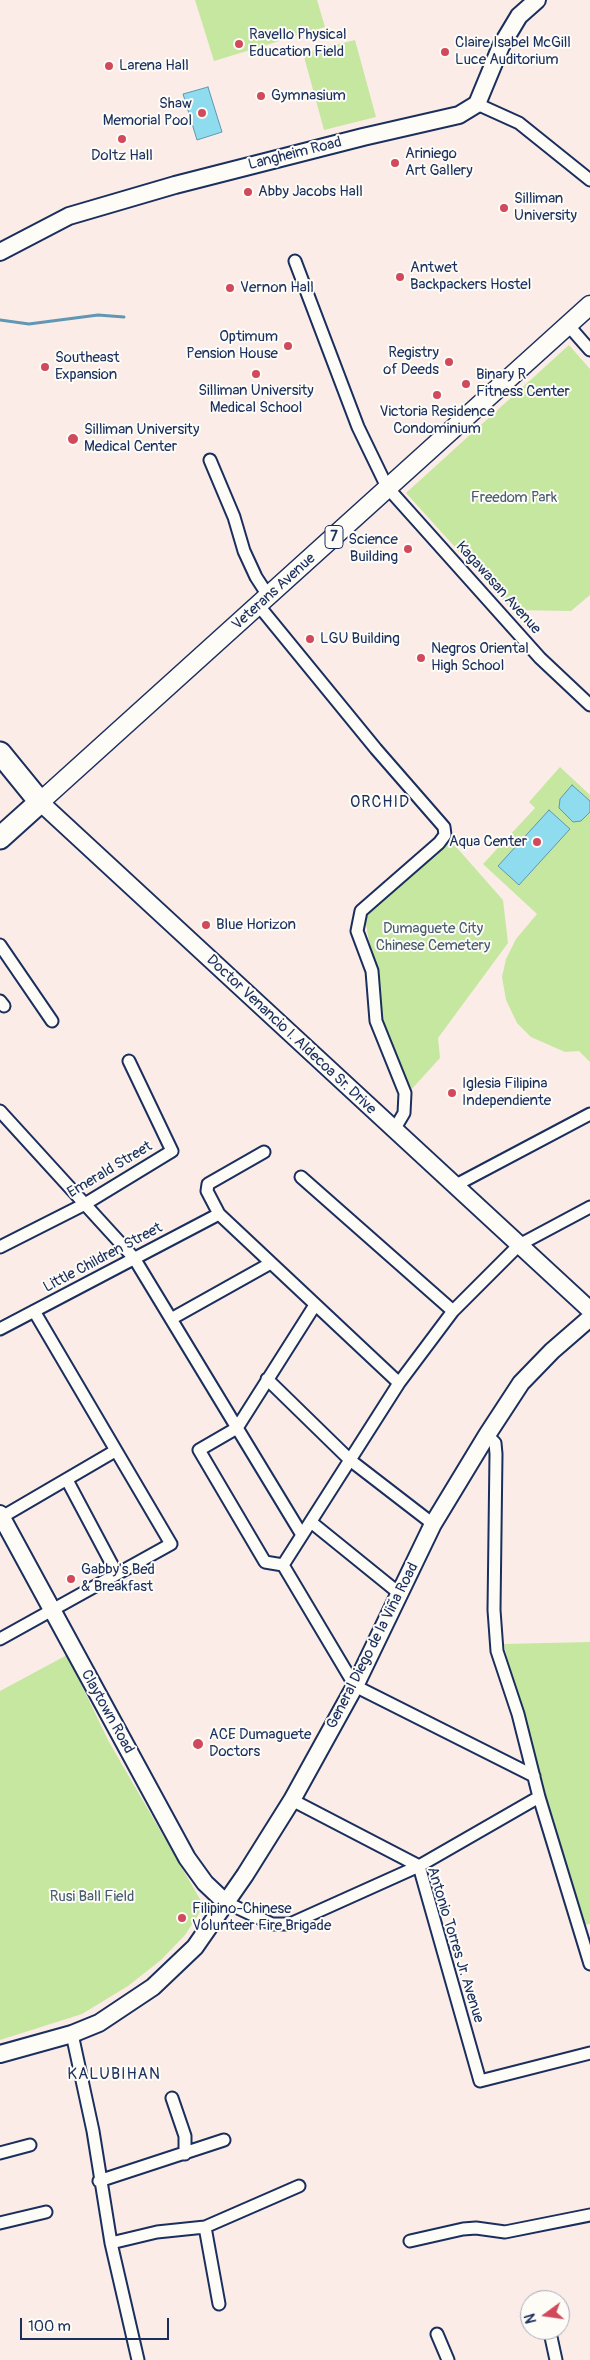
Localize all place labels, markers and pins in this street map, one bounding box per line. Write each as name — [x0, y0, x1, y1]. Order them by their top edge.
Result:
place label: Ravello Physical Education Field — [249, 26, 347, 61]
place label: Claire Isabel McGill Luce Auditorium — [455, 34, 571, 69]
marker: Ravello Physical Education Field — [233, 38, 245, 50]
marker: Claire Isabel McGill Luce Auditorium — [439, 46, 451, 58]
place label: Larena Hall — [119, 57, 189, 75]
marker: Larena Hall — [103, 60, 115, 72]
place label: Gymnasium — [271, 87, 346, 105]
marker: Gymnasium — [255, 90, 267, 102]
place label: Shaw Memorial Pool — [103, 95, 192, 130]
marker: Shaw Memorial Pool — [196, 107, 208, 119]
marker: Doltz Hall — [116, 133, 128, 145]
place label: Ariniego Art Gallery — [405, 145, 473, 180]
place label: Doltz Hall — [91, 147, 153, 165]
marker: Ariniego Art Gallery — [389, 157, 401, 169]
place label: Abby Jacobs Hall — [258, 183, 363, 201]
marker: Abby Jacobs Hall — [242, 186, 254, 198]
place label: Silliman University — [514, 190, 577, 225]
marker: Silliman University — [498, 202, 510, 214]
place label: Antwet Backpackers Hostel — [410, 259, 531, 294]
marker: Antwet Backpackers Hostel — [394, 271, 406, 283]
place label: Vernon Hall — [240, 279, 314, 297]
marker: Vernon Hall — [224, 282, 236, 294]
place label: Optimum Pension House — [186, 328, 278, 363]
marker: Optimum Pension House — [282, 340, 294, 352]
place label: Registry of Deeds — [383, 344, 439, 379]
place label: Southeast Expansion — [55, 349, 120, 384]
marker: Registry of Deeds — [443, 356, 455, 368]
marker: Southeast Expansion — [39, 361, 51, 373]
place label: Binary R Fitness Center — [476, 366, 570, 401]
marker: Silliman University Medical School — [250, 368, 262, 380]
marker: Binary R Fitness Center — [460, 378, 472, 390]
place label: Silliman University Medical School — [198, 382, 314, 417]
marker: Victoria Residence Condominium — [431, 389, 443, 401]
place label: Victoria Residence Condominium — [379, 403, 495, 438]
place label: Silliman University Medical Center — [84, 421, 199, 456]
marker: Silliman University Medical Center — [66, 432, 80, 446]
place label: Science Building — [348, 531, 398, 566]
marker: Science Building — [402, 543, 414, 555]
place label: LGU Building — [320, 630, 400, 648]
marker: LGU Building — [304, 633, 316, 645]
place label: Negros Oriental High School — [431, 640, 529, 675]
marker: Negros Oriental High School — [415, 652, 427, 664]
place label: Aqua Center — [449, 833, 527, 851]
marker: Aqua Center — [531, 836, 543, 848]
place label: Blue Horizon — [216, 916, 296, 934]
marker: Blue Horizon — [200, 919, 212, 931]
place label: Iglesia Filipina Independiente — [462, 1075, 551, 1110]
marker: Iglesia Filipina Independiente — [446, 1087, 458, 1099]
place label: Gabby's Bed & Breakfast — [81, 1561, 155, 1596]
marker: Gabby's Bed & Breakfast — [65, 1573, 77, 1585]
place label: ACE Dumaguete Doctors — [209, 1726, 311, 1761]
marker: ACE Dumaguete Doctors — [191, 1737, 205, 1751]
place label: Filipino-Chinese Volunteer Fire Brigade — [192, 1900, 331, 1935]
marker: Filipino-Chinese Volunteer Fire Brigade — [176, 1912, 188, 1924]

